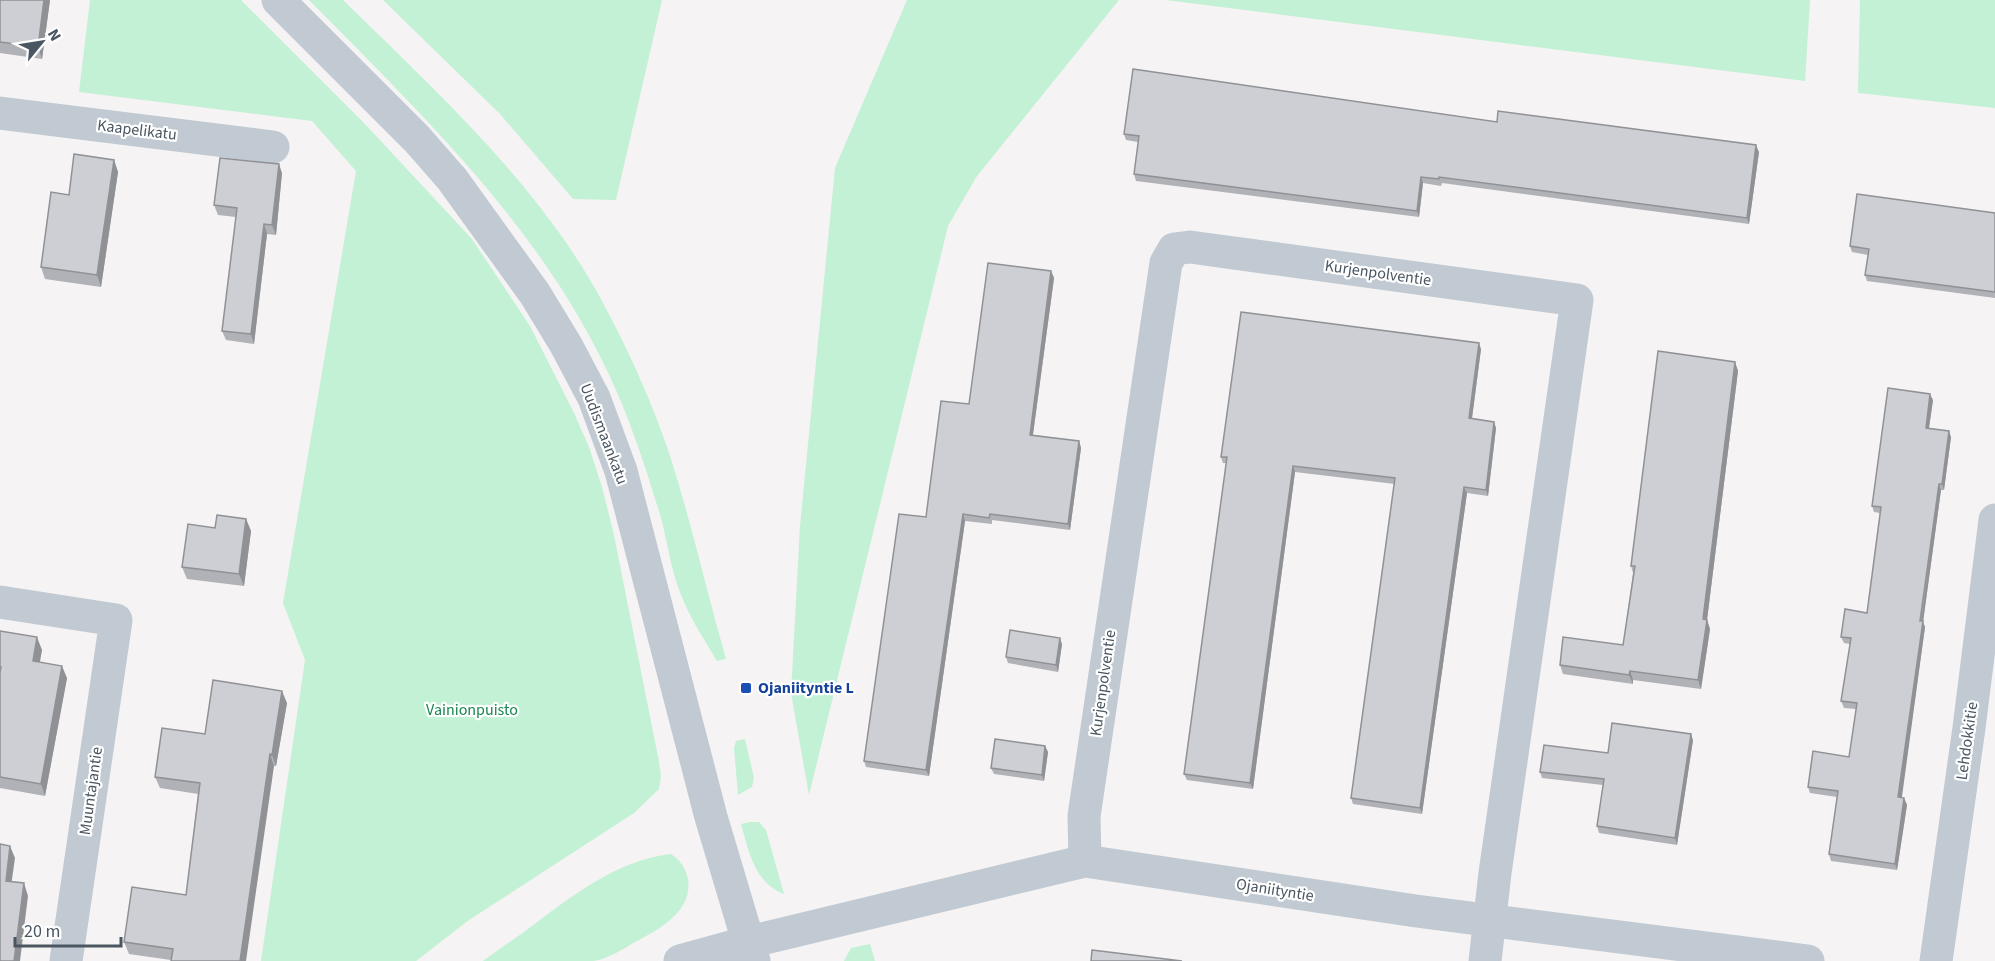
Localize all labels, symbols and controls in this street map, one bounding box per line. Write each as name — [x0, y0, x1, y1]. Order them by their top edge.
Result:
north arrow — [12, 12, 72, 72]
text: N — [42, 25, 66, 45]
street label: Kaapelikatu — [96, 114, 178, 146]
street label: Kurjenpolventie — [1324, 255, 1433, 291]
street label: Uudismaankatu — [575, 380, 633, 488]
street label: Kurjenpolventie — [1085, 628, 1121, 737]
place label: Ojaniityntie L — [758, 677, 854, 699]
marker: Ojaniityntie L — [739, 681, 753, 695]
park label: Vainionpuisto — [426, 699, 518, 721]
street label: Lehdokkitie — [1951, 700, 1983, 782]
street label: Muuntajantie — [74, 745, 108, 837]
street label: Ojaniityntie — [1235, 873, 1315, 907]
scale bar — [15, 910, 122, 948]
text: 20 m — [24, 919, 60, 944]

